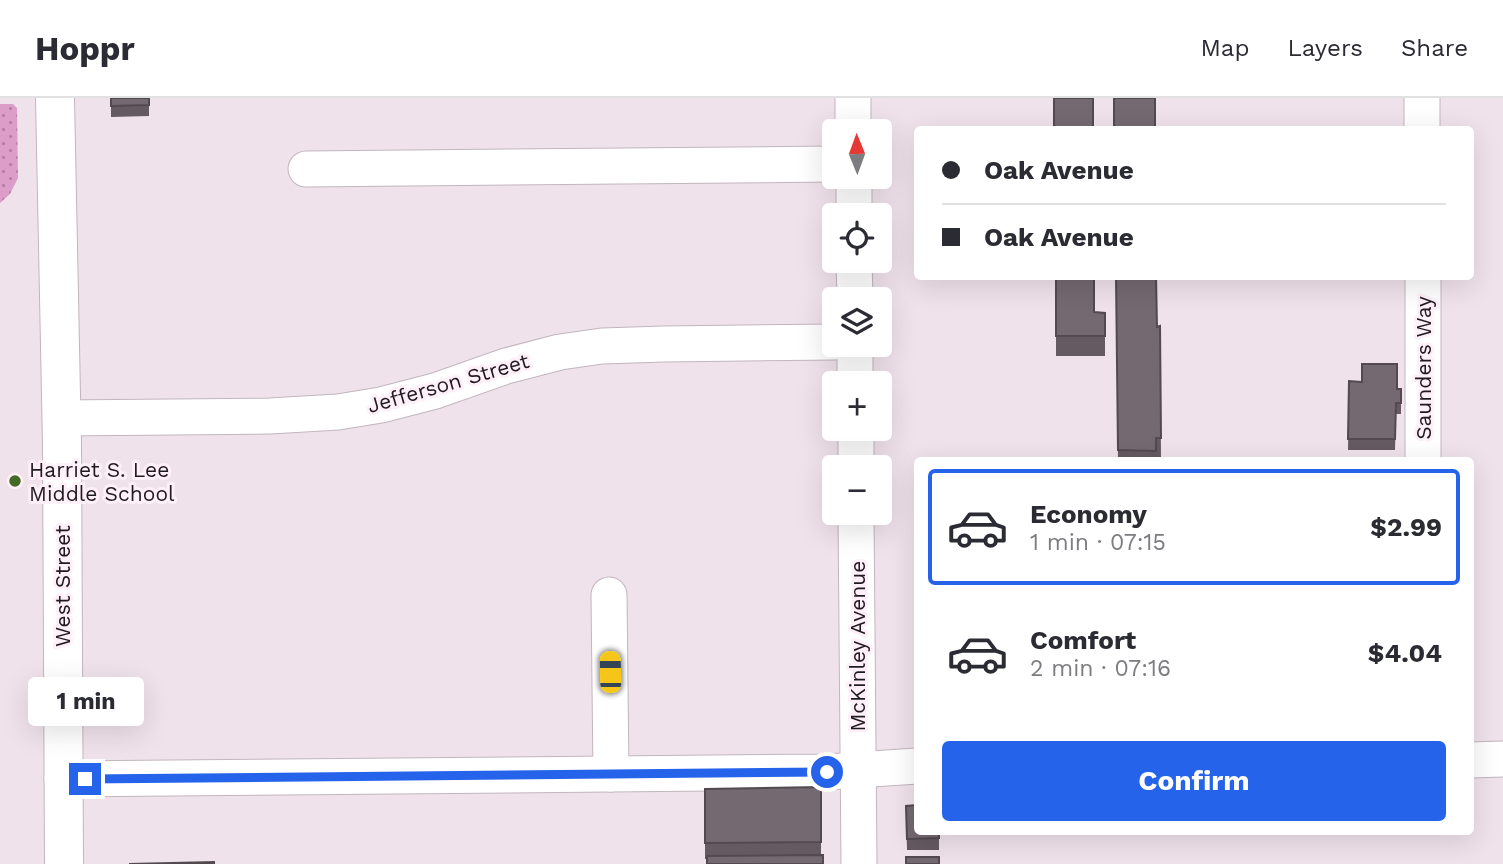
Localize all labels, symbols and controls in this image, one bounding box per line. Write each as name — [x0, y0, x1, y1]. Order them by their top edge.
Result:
text: Hoppr — [35, 29, 135, 68]
text: Map — [1201, 34, 1249, 62]
text: Layers — [1287, 34, 1363, 62]
text: Share — [1401, 34, 1468, 62]
north arrow — [822, 119, 892, 189]
map controls — [822, 119, 892, 525]
text: Oak Avenue — [984, 155, 1134, 185]
button: locate — [822, 203, 892, 273]
text: Oak Avenue — [984, 222, 1134, 252]
button: layers — [822, 287, 892, 357]
street label: Saunders Way — [1411, 296, 1436, 440]
street label: Jefferson Street — [364, 348, 532, 418]
button: + — [822, 371, 892, 441]
button: − — [822, 455, 892, 525]
place label: Harriet S. Lee Middle School — [29, 457, 175, 506]
marker: Harriet S. Lee Middle School — [7, 473, 23, 489]
icon: car — [946, 496, 1009, 559]
text: Economy — [1030, 499, 1147, 529]
text: $2.99 — [1370, 512, 1442, 542]
street label: West Street — [50, 525, 75, 647]
text: 1 min · 07:15 — [1030, 529, 1166, 556]
street label: McKinley Avenue — [845, 561, 870, 731]
icon: car — [946, 622, 1009, 685]
text: Comfort — [1030, 625, 1136, 655]
text: $4.04 — [1368, 638, 1442, 668]
car — [600, 651, 621, 693]
text: 2 min · 07:16 — [1030, 655, 1171, 682]
callout: 1 min — [27, 678, 143, 726]
text: 1 min — [56, 688, 116, 715]
button: Confirm — [942, 741, 1446, 821]
route start — [811, 756, 843, 788]
route end — [69, 763, 101, 795]

